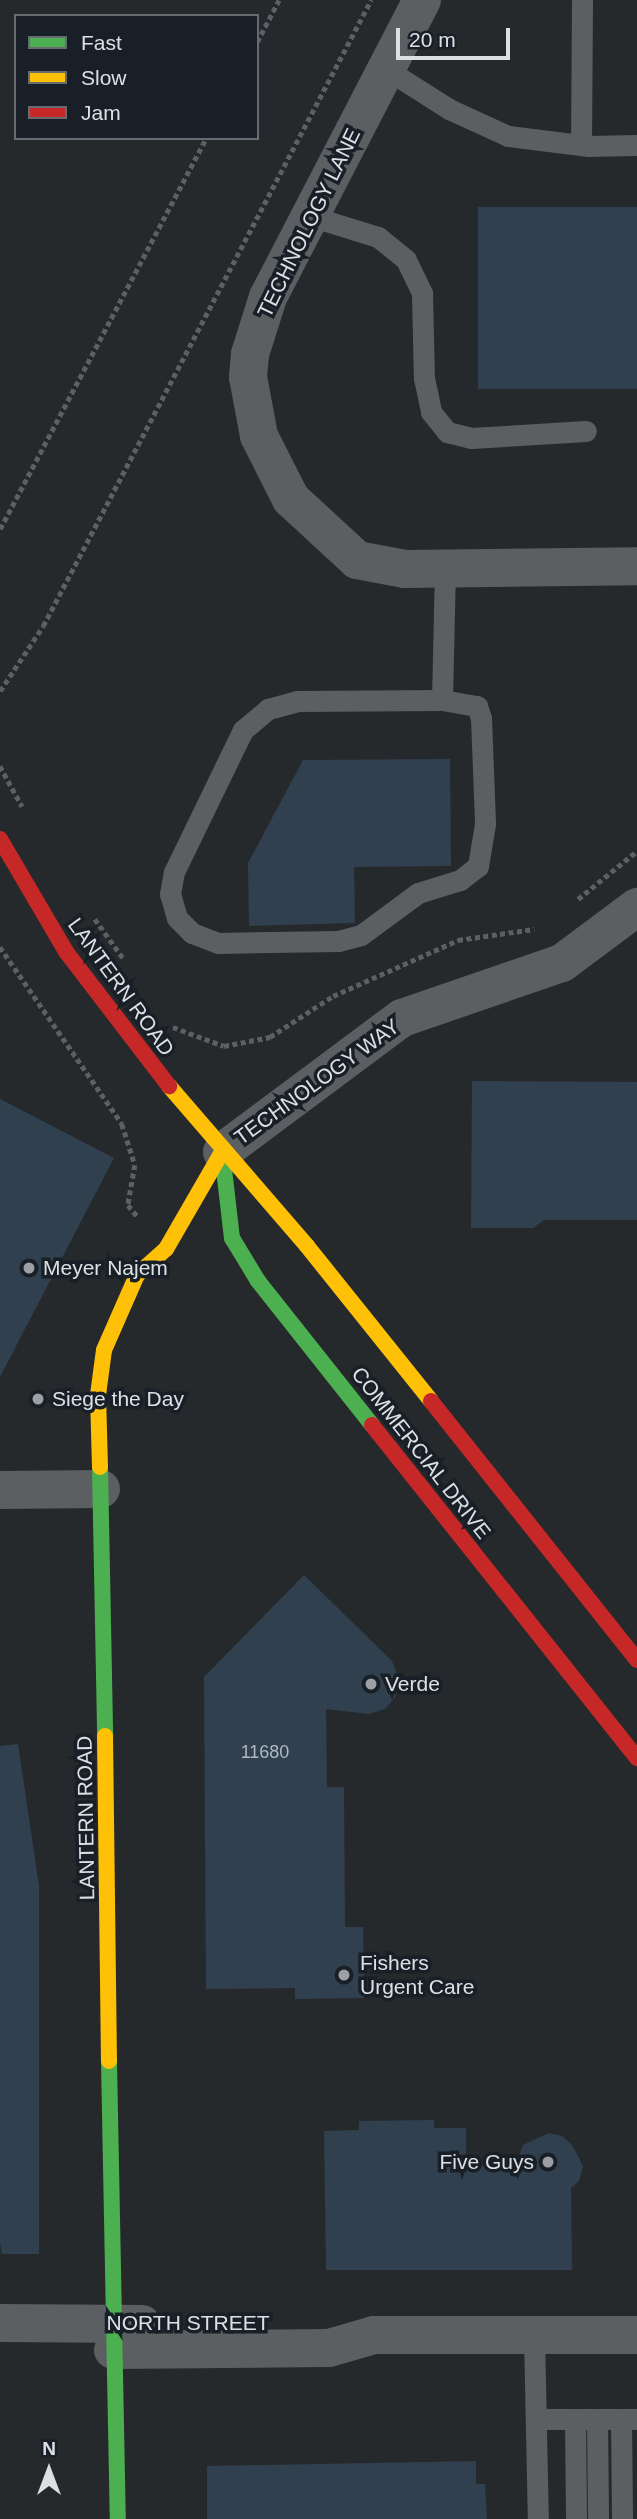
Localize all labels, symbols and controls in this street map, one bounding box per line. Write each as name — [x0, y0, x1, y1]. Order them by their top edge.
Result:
legend — [14, 14, 259, 140]
scale bar — [399, 14, 513, 58]
text: 20 m — [409, 28, 456, 51]
text: Fast — [81, 31, 122, 54]
text: Slow — [81, 66, 127, 89]
text: Jam — [81, 101, 121, 124]
street label: TECHNOLOGY LANE — [252, 124, 366, 322]
street label: LANTERN ROAD — [62, 913, 180, 1061]
street label: TECHNOLOGY WAY — [229, 1014, 405, 1150]
place label: Meyer Najem — [43, 1255, 168, 1281]
marker: Meyer Najem — [21, 1260, 37, 1276]
street label: COMMERCIAL DRIVE — [346, 1362, 496, 1544]
place label: Siege the Day — [52, 1386, 184, 1412]
marker: Siege the Day — [30, 1391, 46, 1407]
place label: Verde — [385, 1671, 440, 1697]
marker: Verde — [363, 1676, 379, 1692]
street label: LANTERN ROAD — [72, 1736, 100, 1900]
house number: 11680 — [241, 1741, 289, 1763]
place label: Fishers Urgent Care — [360, 1950, 474, 2000]
marker: Fishers Urgent Care — [334, 1965, 354, 1985]
place label: Five Guys — [439, 2149, 534, 2175]
marker: Five Guys — [540, 2154, 556, 2170]
street label: NORTH STREET — [107, 2310, 269, 2336]
north arrow — [14, 2435, 84, 2505]
text: N — [42, 2438, 56, 2459]

